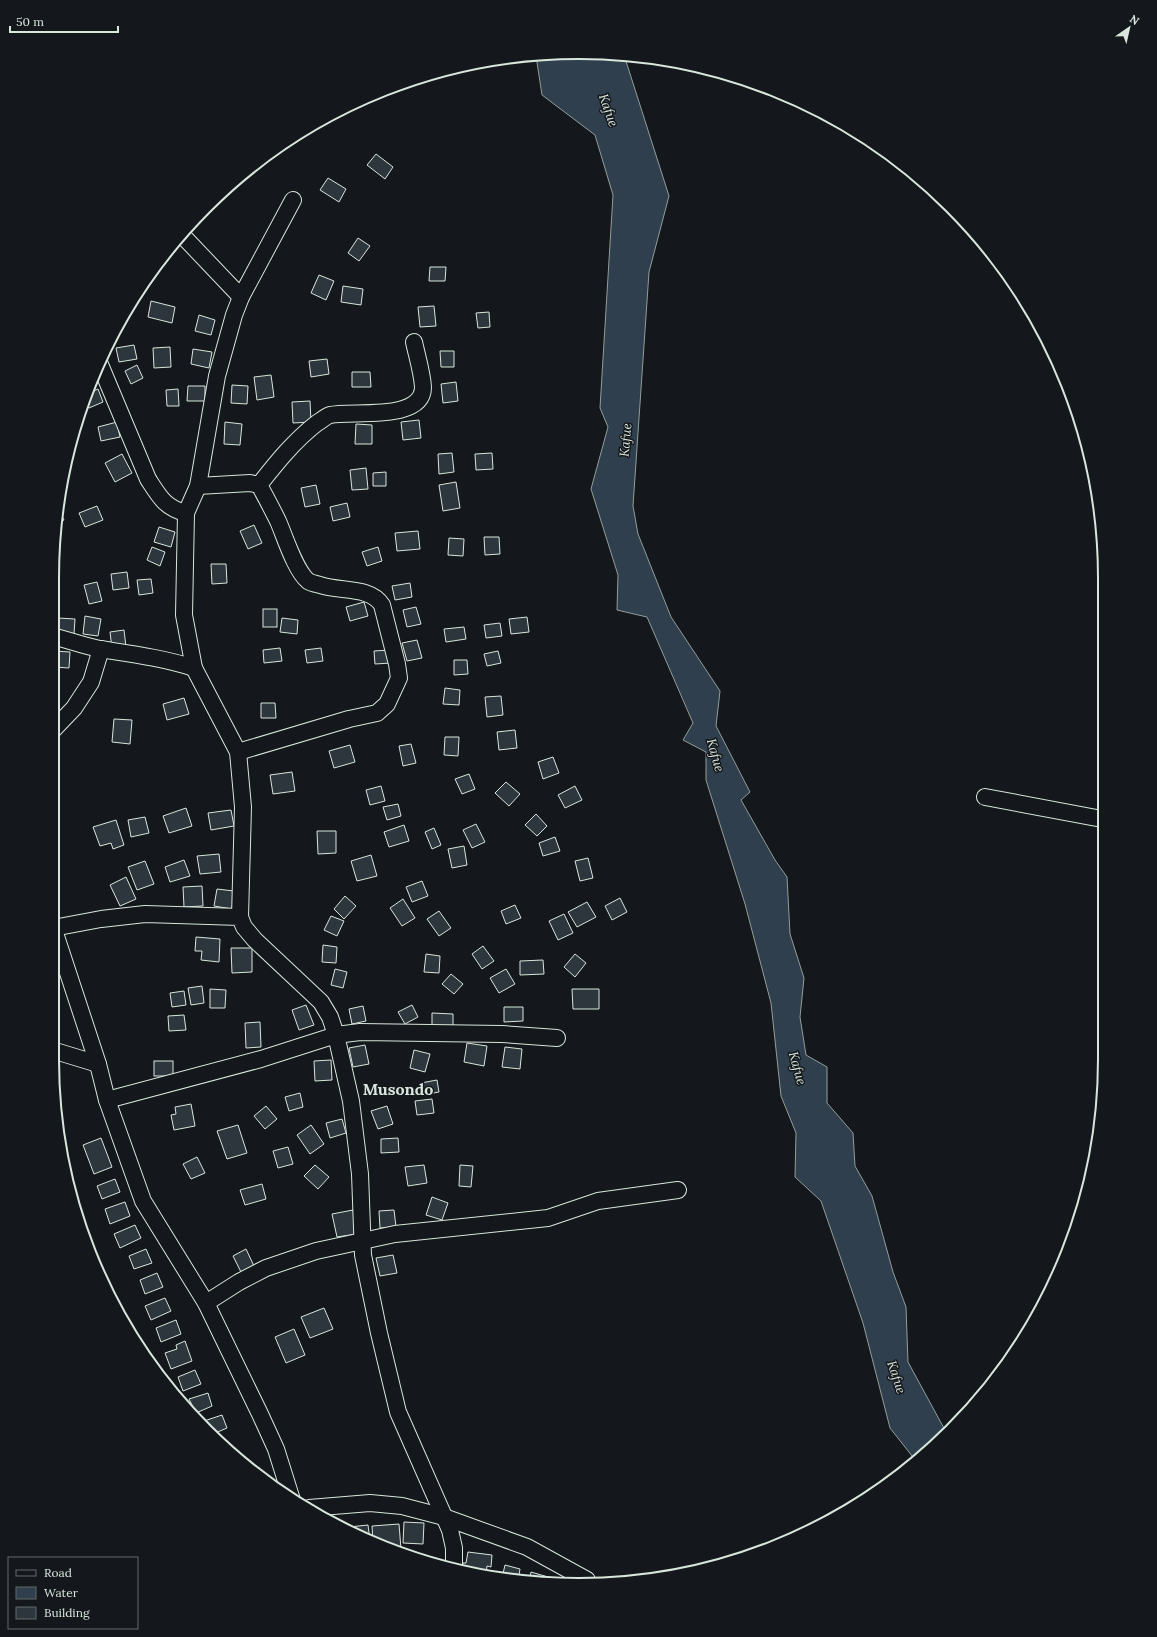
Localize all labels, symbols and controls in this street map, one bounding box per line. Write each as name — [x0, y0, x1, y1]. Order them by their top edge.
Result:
scale bar — [10, 8, 118, 34]
north arrow — [1109, 8, 1149, 48]
text: N — [1127, 12, 1142, 28]
text: 50 m — [16, 14, 44, 29]
water label: Kafue — [595, 91, 622, 129]
water label: Kafue — [616, 422, 635, 458]
water label: Kafue — [703, 737, 728, 774]
water label: Kafue — [785, 1050, 810, 1087]
district label: Musondo — [363, 1079, 433, 1099]
water label: Kafue — [883, 1358, 910, 1396]
legend — [8, 1557, 138, 1629]
text: Road — [44, 1565, 72, 1580]
text: Water — [44, 1585, 79, 1600]
text: Building — [44, 1605, 90, 1620]

